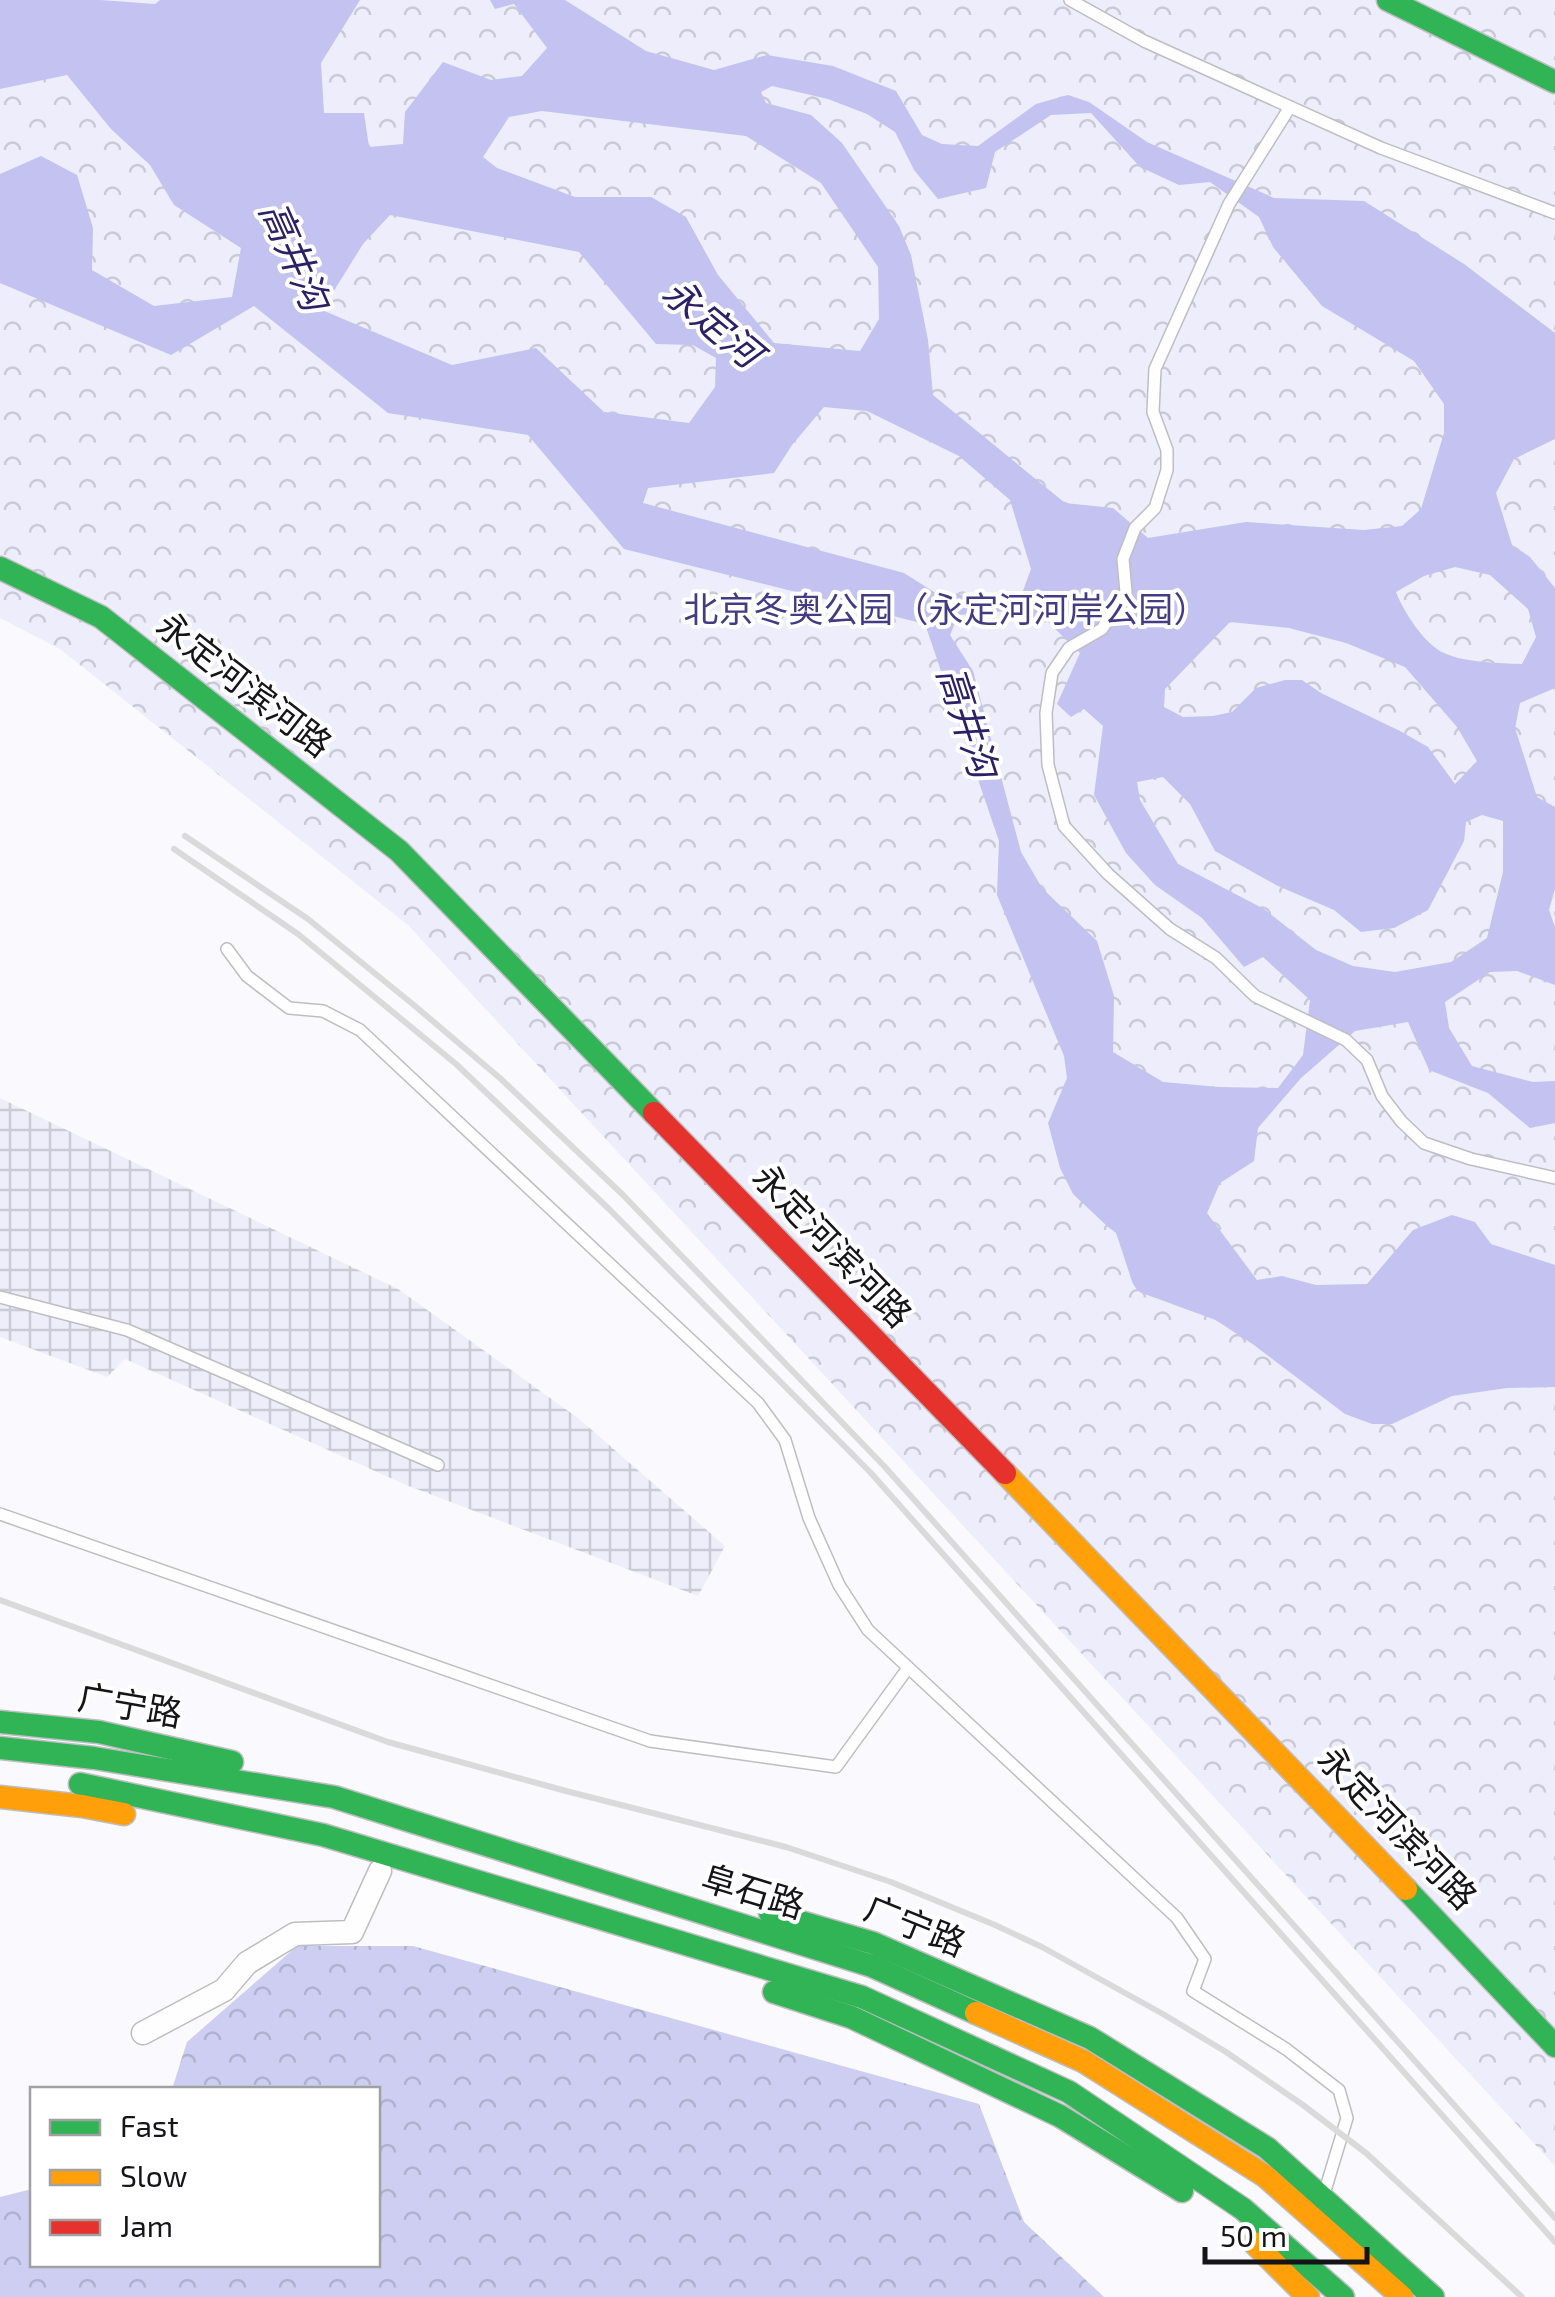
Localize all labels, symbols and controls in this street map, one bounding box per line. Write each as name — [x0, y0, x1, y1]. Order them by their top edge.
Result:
water label: 高井沟 — [252, 194, 342, 320]
water label: 永定河 — [655, 267, 777, 380]
park label: 北京冬奥公园（永定河河岸公园） — [683, 587, 1209, 629]
street label: 永定河滨河路 — [150, 602, 341, 765]
water label: 高井沟 — [929, 660, 1010, 786]
street label: 永定河滨河路 — [745, 1154, 921, 1335]
street label: 广宁路 — [75, 1674, 186, 1734]
street label: 永定河滨河路 — [1310, 1736, 1486, 1917]
street label: 阜石路 — [697, 1855, 810, 1926]
street label: 广宁路 — [859, 1885, 972, 1963]
legend — [30, 2087, 380, 2267]
text: Fast — [120, 2107, 179, 2143]
text: Slow — [120, 2157, 187, 2193]
scale bar — [1205, 2202, 1368, 2264]
text: Jam — [120, 2207, 173, 2243]
text: 50 m — [1220, 2217, 1287, 2253]

